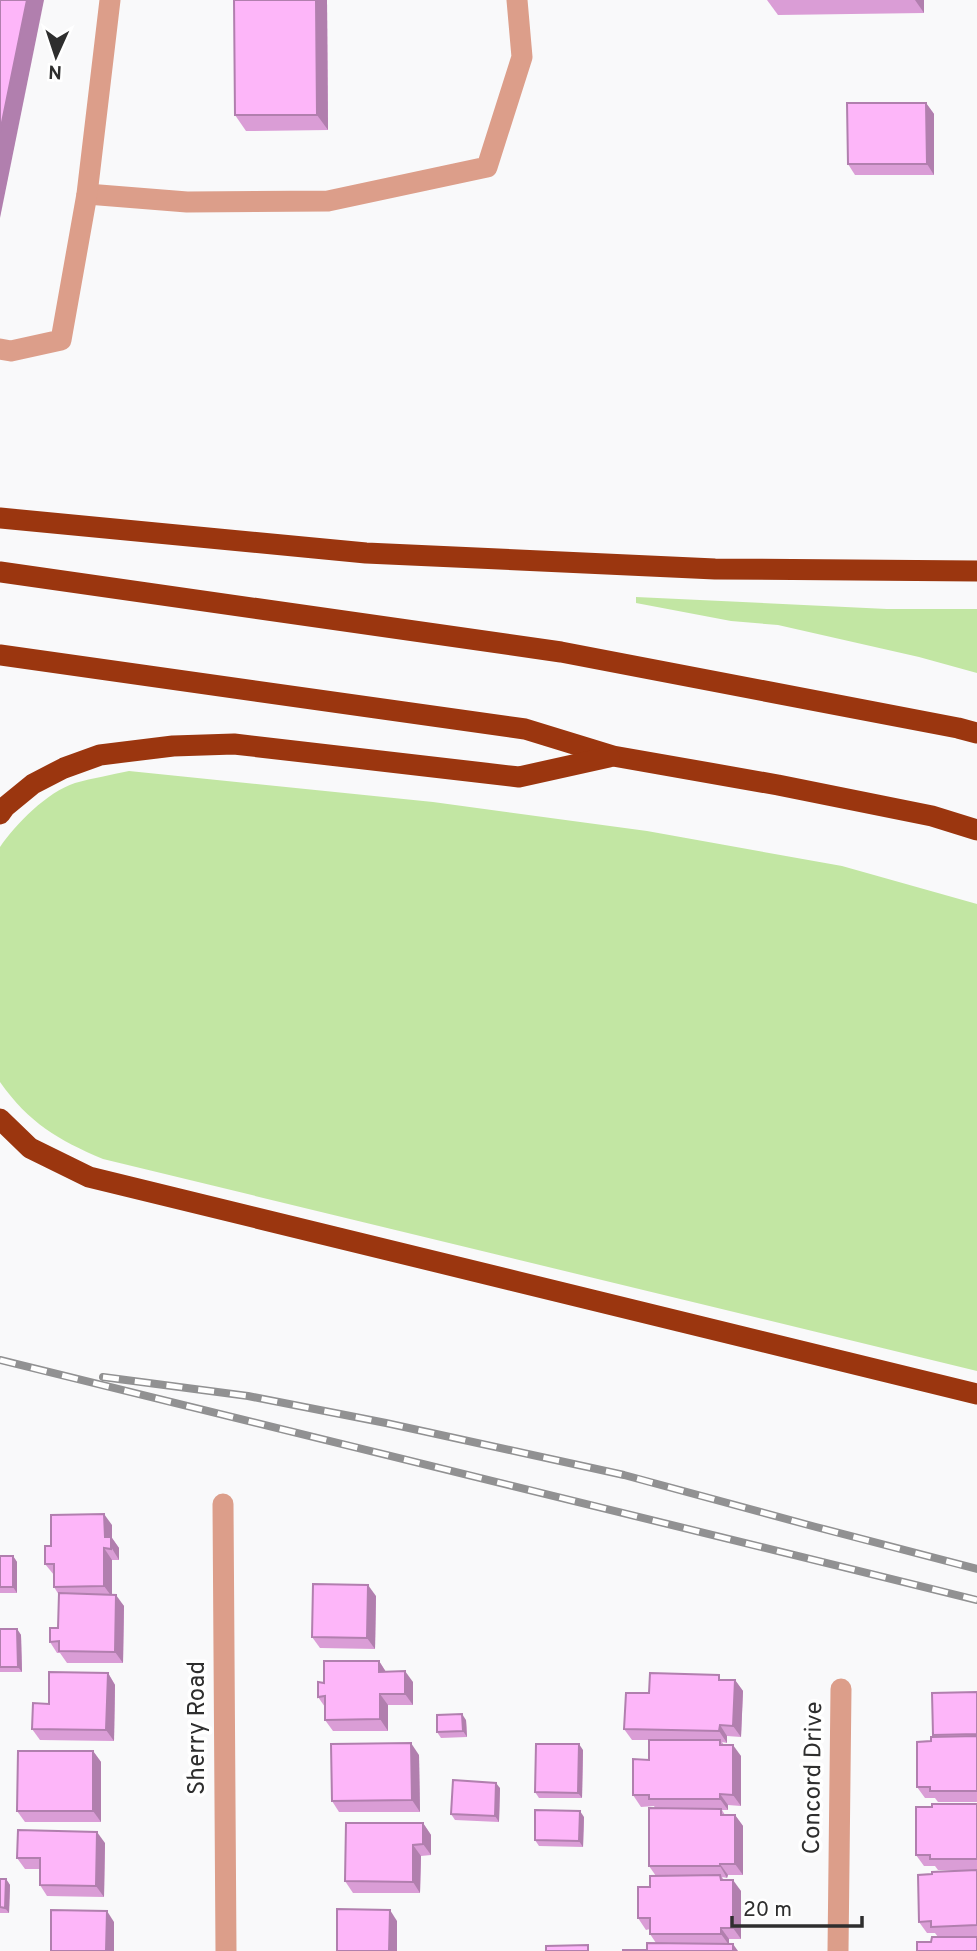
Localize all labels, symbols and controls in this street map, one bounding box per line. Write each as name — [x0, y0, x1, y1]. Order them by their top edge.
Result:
north arrow — [21, 21, 91, 91]
text: N — [48, 59, 63, 83]
street label: Sherry Road — [183, 1661, 213, 1795]
street label: Concord Drive — [798, 1701, 830, 1855]
scale bar — [732, 1884, 862, 1928]
text: 20 m — [743, 1897, 792, 1924]

